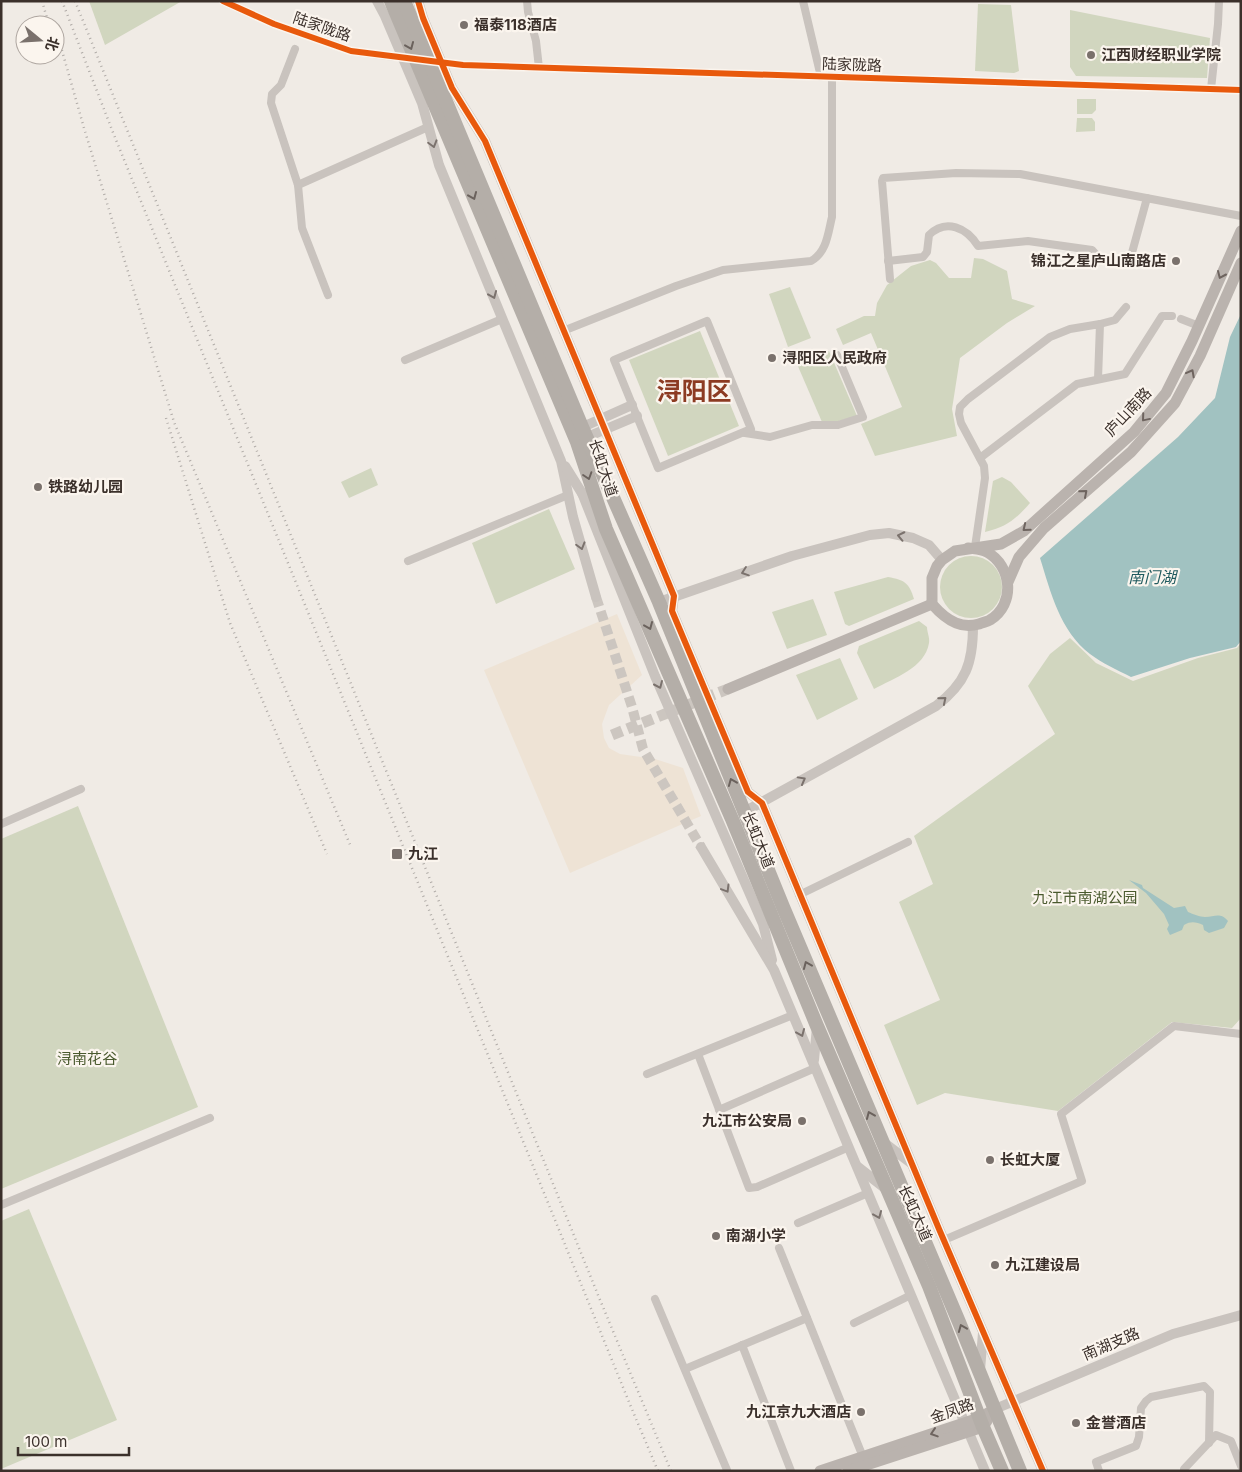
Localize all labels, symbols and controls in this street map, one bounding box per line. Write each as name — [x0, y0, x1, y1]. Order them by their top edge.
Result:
street label: 陆家陇路 — [291, 8, 354, 45]
north arrow — [15, 15, 65, 65]
place label: 福泰118酒店 — [474, 15, 557, 34]
marker: 福泰118酒店 — [458, 19, 470, 31]
text: 北 — [43, 35, 63, 53]
one-way arrow — [404, 41, 415, 50]
place label: 江西财经职业学院 — [1101, 45, 1221, 64]
marker: 江西财经职业学院 — [1085, 49, 1097, 61]
street label: 陆家陇路 — [822, 54, 882, 75]
one-way arrow — [427, 139, 437, 148]
one-way arrow — [467, 191, 478, 200]
place label: 锦江之星庐山南路店 — [1031, 251, 1166, 270]
marker: 锦江之星庐山南路店 — [1170, 255, 1182, 267]
one-way arrow — [1217, 270, 1228, 279]
one-way arrow — [486, 290, 497, 299]
place label: 浔阳区人民政府 — [782, 348, 887, 367]
marker: 浔阳区人民政府 — [766, 352, 778, 364]
one-way arrow — [1185, 369, 1195, 378]
district label: 浔阳区 — [656, 376, 732, 406]
street label: 庐山南路 — [1100, 383, 1155, 440]
one-way arrow — [1143, 412, 1151, 421]
street label: 长虹大道 — [585, 436, 622, 499]
one-way arrow — [583, 471, 593, 479]
place label: 铁路幼儿园 — [48, 477, 123, 496]
marker: 铁路幼儿园 — [32, 481, 44, 493]
one-way arrow — [1079, 490, 1088, 499]
one-way arrow — [1023, 523, 1032, 532]
one-way arrow — [897, 531, 906, 542]
one-way arrow — [576, 542, 586, 550]
one-way arrow — [741, 566, 749, 576]
water label: 南门湖 — [1128, 567, 1179, 587]
one-way arrow — [642, 621, 653, 630]
one-way arrow — [652, 680, 663, 689]
one-way arrow — [938, 696, 947, 705]
one-way arrow — [797, 776, 806, 786]
one-way arrow — [728, 778, 738, 787]
street label: 长虹大道 — [738, 808, 779, 871]
place label: 九江 — [408, 844, 438, 863]
marker: 九江 — [390, 847, 404, 861]
one-way arrow — [719, 884, 729, 893]
park label: 九江市南湖公园 — [1032, 888, 1138, 907]
one-way arrow — [803, 961, 814, 970]
one-way arrow — [794, 1028, 805, 1037]
park label: 浔南花谷 — [57, 1049, 117, 1068]
place label: 九江市公安局 — [702, 1111, 792, 1130]
one-way arrow — [866, 1111, 877, 1120]
marker: 九江市公安局 — [796, 1115, 808, 1127]
place label: 长虹大厦 — [1000, 1150, 1060, 1169]
marker: 长虹大厦 — [984, 1154, 996, 1166]
street label: 长虹大道 — [895, 1182, 936, 1244]
one-way arrow — [871, 1210, 882, 1219]
place label: 南湖小学 — [726, 1226, 786, 1245]
marker: 南湖小学 — [710, 1230, 722, 1242]
place label: 九江建设局 — [1005, 1255, 1080, 1274]
marker: 九江建设局 — [989, 1259, 1001, 1271]
street label: 南湖支路 — [1079, 1323, 1142, 1364]
one-way arrow — [958, 1325, 968, 1333]
street label: 金凤路 — [927, 1394, 976, 1427]
place label: 九江京九大酒店 — [746, 1402, 851, 1421]
marker: 九江京九大酒店 — [855, 1406, 867, 1418]
place label: 金誉酒店 — [1086, 1413, 1146, 1432]
marker: 金誉酒店 — [1070, 1417, 1082, 1429]
scale bar — [18, 1424, 129, 1456]
one-way arrow — [930, 1428, 938, 1438]
text: 100 m — [25, 1432, 67, 1451]

